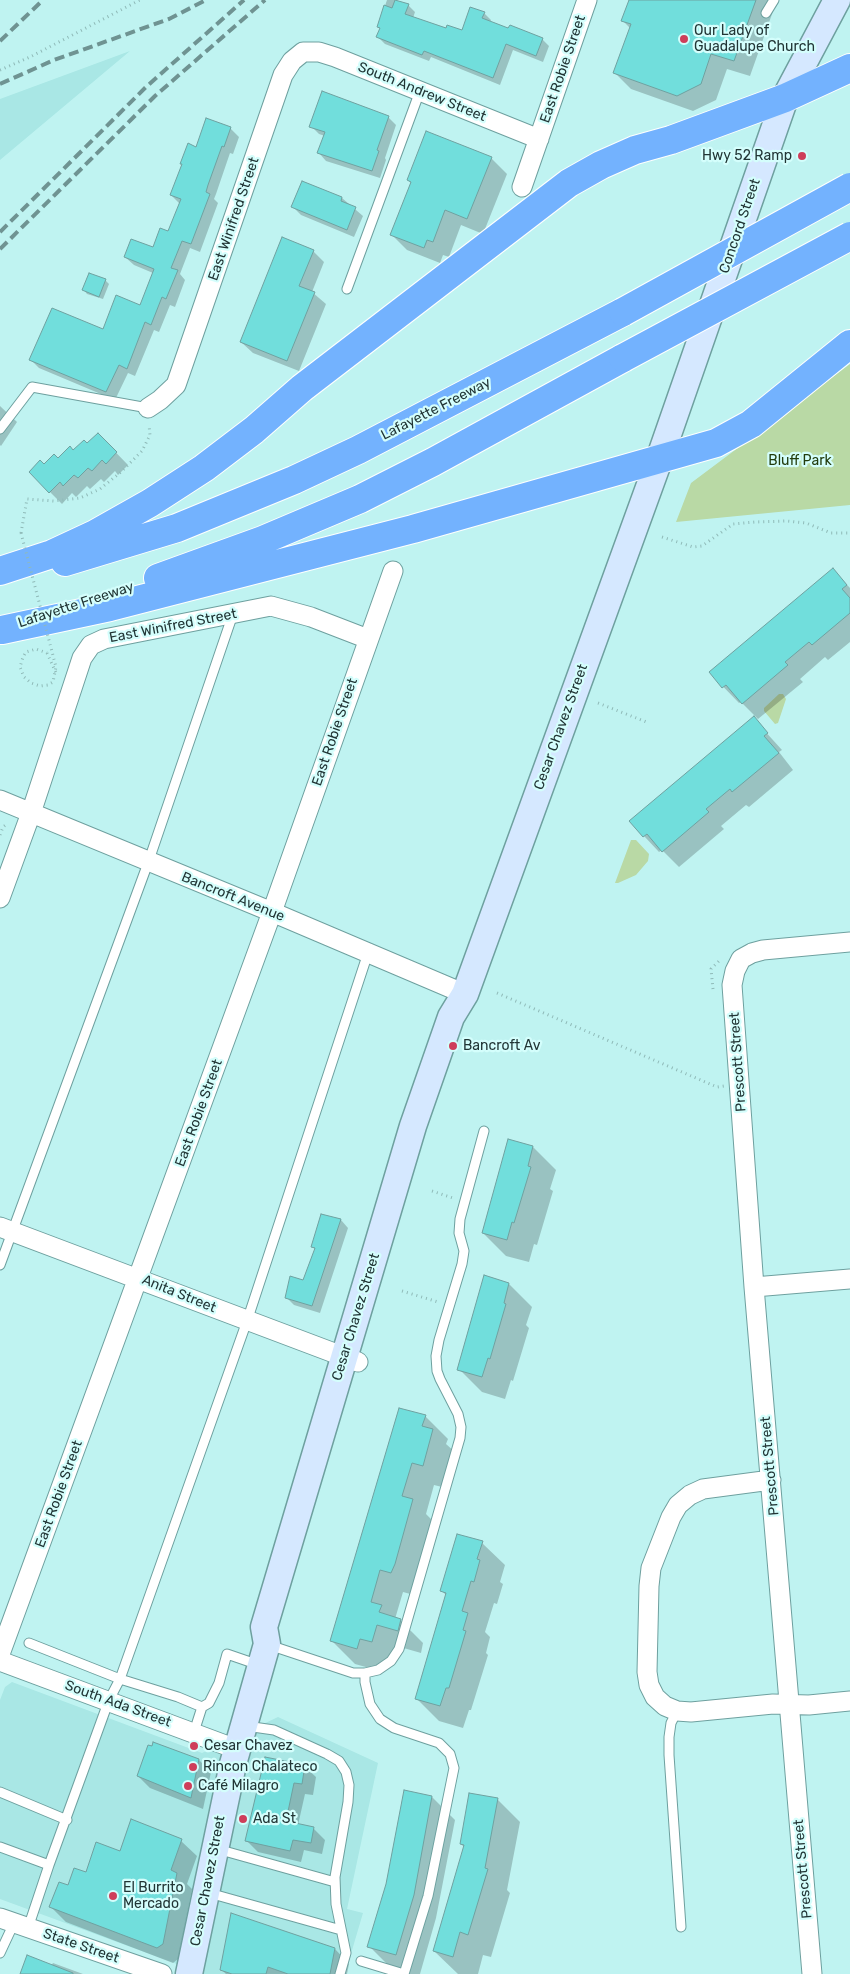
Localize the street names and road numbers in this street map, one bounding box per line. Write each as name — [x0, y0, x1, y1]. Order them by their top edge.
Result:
street label: East Robie Street — [537, 13, 589, 125]
street label: South Andrew Street — [355, 59, 489, 125]
street label: East Winifred Street — [205, 155, 263, 283]
street label: Concord Street — [716, 176, 764, 276]
street label: Lafayette Freeway — [378, 374, 494, 444]
street label: Lafayette Freeway — [16, 578, 136, 632]
street label: East Winifred Street — [108, 605, 238, 647]
street label: Cesar Chavez Street — [530, 662, 592, 792]
street label: East Robie Street — [309, 676, 361, 788]
street label: Bancroft Avenue — [179, 869, 287, 925]
street label: Prescott Street — [726, 1012, 750, 1112]
street label: East Robie Street — [172, 1057, 226, 1169]
street label: Cesar Chavez Street — [329, 1251, 383, 1383]
street label: Anita Street — [140, 1272, 218, 1316]
street label: Prescott Street — [757, 1416, 783, 1516]
street label: East Robie Street — [32, 1438, 86, 1550]
street label: South Ada Street — [63, 1677, 173, 1731]
street label: Cesar Chavez Street — [187, 1814, 229, 1948]
street label: Prescott Street — [790, 1819, 816, 1919]
street label: State Street — [41, 1925, 121, 1967]

